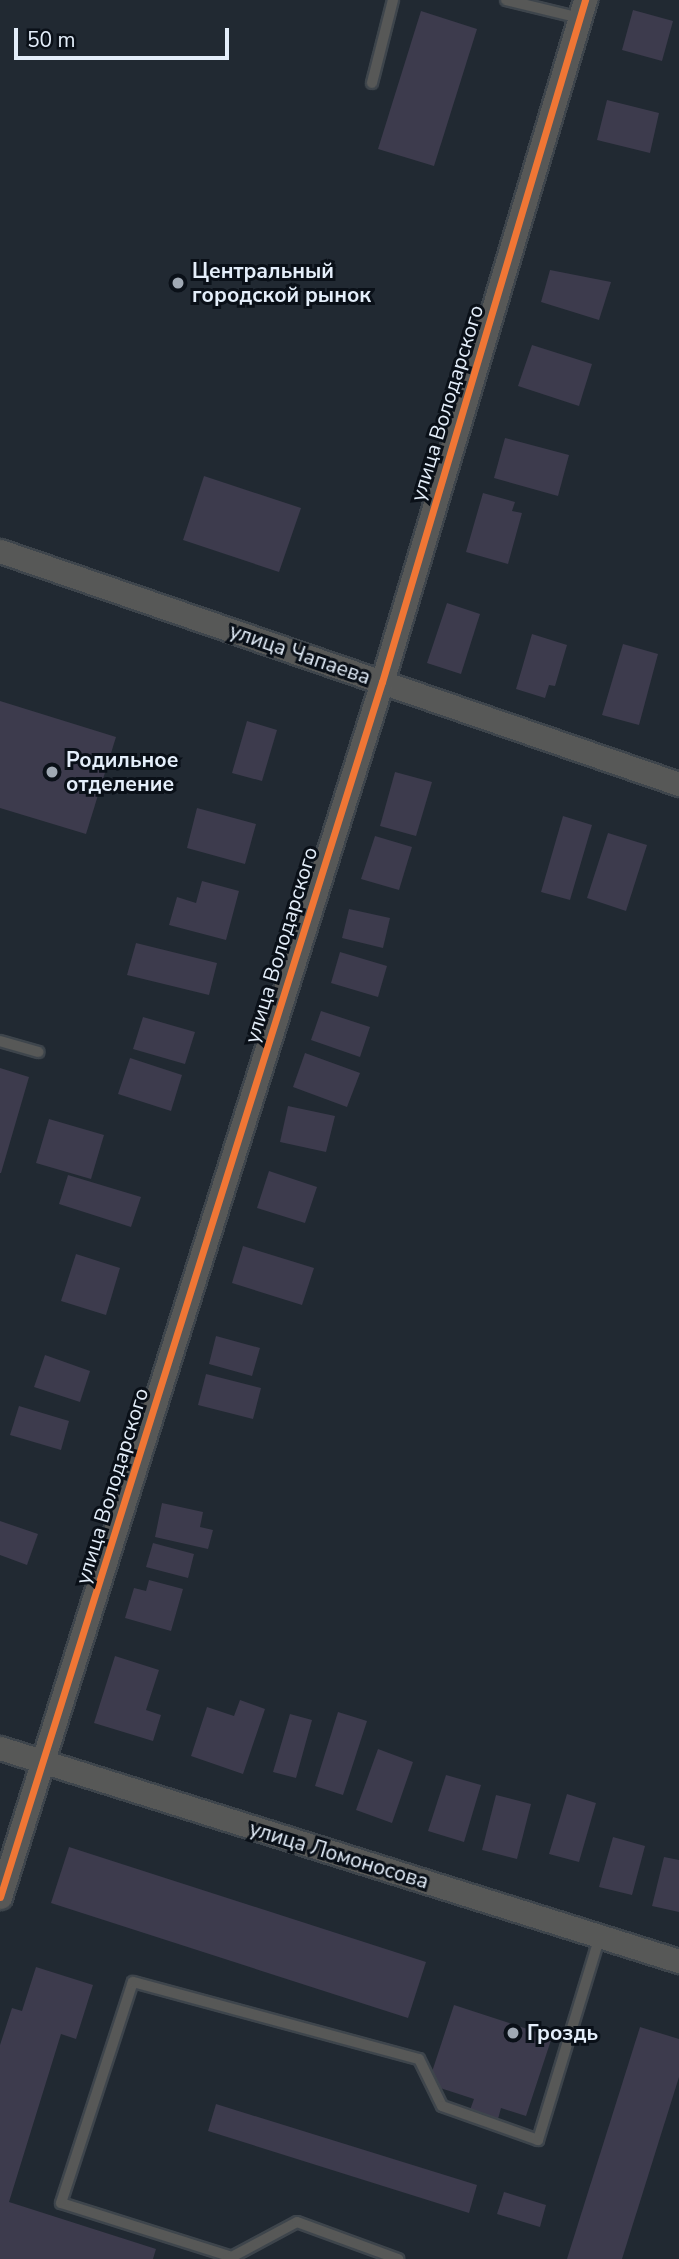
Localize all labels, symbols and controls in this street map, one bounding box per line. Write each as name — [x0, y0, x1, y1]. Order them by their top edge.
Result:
scale bar — [18, 14, 233, 58]
text: 50 m — [27, 26, 76, 54]
place label: Центральный городской рынок — [192, 258, 371, 308]
marker: Центральный городской рынок — [170, 275, 186, 291]
street label: улица Володарского — [405, 302, 489, 504]
street label: улица Чапаева — [226, 618, 374, 690]
place label: Родильное отделение — [66, 747, 178, 797]
marker: Родильное отделение — [44, 764, 60, 780]
street label: улица Володарского — [239, 844, 323, 1046]
street label: улица Володарского — [70, 1385, 154, 1587]
street label: улица Ломоносова — [246, 1816, 432, 1894]
place label: Гроздь — [527, 2020, 598, 2046]
marker: Гроздь — [505, 2025, 521, 2041]

